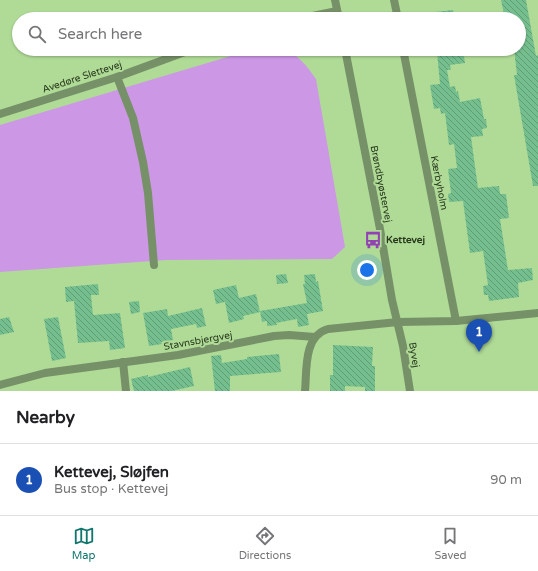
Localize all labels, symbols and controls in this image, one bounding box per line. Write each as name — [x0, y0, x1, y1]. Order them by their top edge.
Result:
search box — [12, 12, 526, 56]
icon: search — [26, 23, 48, 45]
text: Search here — [58, 25, 142, 43]
street label: Avedøre Slettevej — [41, 58, 123, 96]
street label: Brøndbyøstervej — [368, 145, 394, 223]
street label: Kærbyholm — [428, 155, 450, 211]
bus stop icon: Kettevej — [363, 230, 383, 250]
place label: Kettevej — [386, 234, 425, 246]
your location — [357, 260, 377, 280]
pin: 1 — [466, 319, 492, 352]
street label: Stavnsbjergvej — [163, 329, 233, 353]
street label: Byvej — [406, 341, 422, 369]
text: Nearby — [16, 407, 75, 428]
text: Kettevej, Sløjfen — [54, 463, 169, 481]
text: 1 — [25, 472, 33, 488]
text: 90 m — [490, 472, 522, 488]
text: Bus stop · Kettevej — [54, 481, 168, 497]
tab: Map — [72, 525, 95, 562]
tab: Directions — [239, 525, 291, 562]
tab: Saved — [435, 525, 466, 562]

